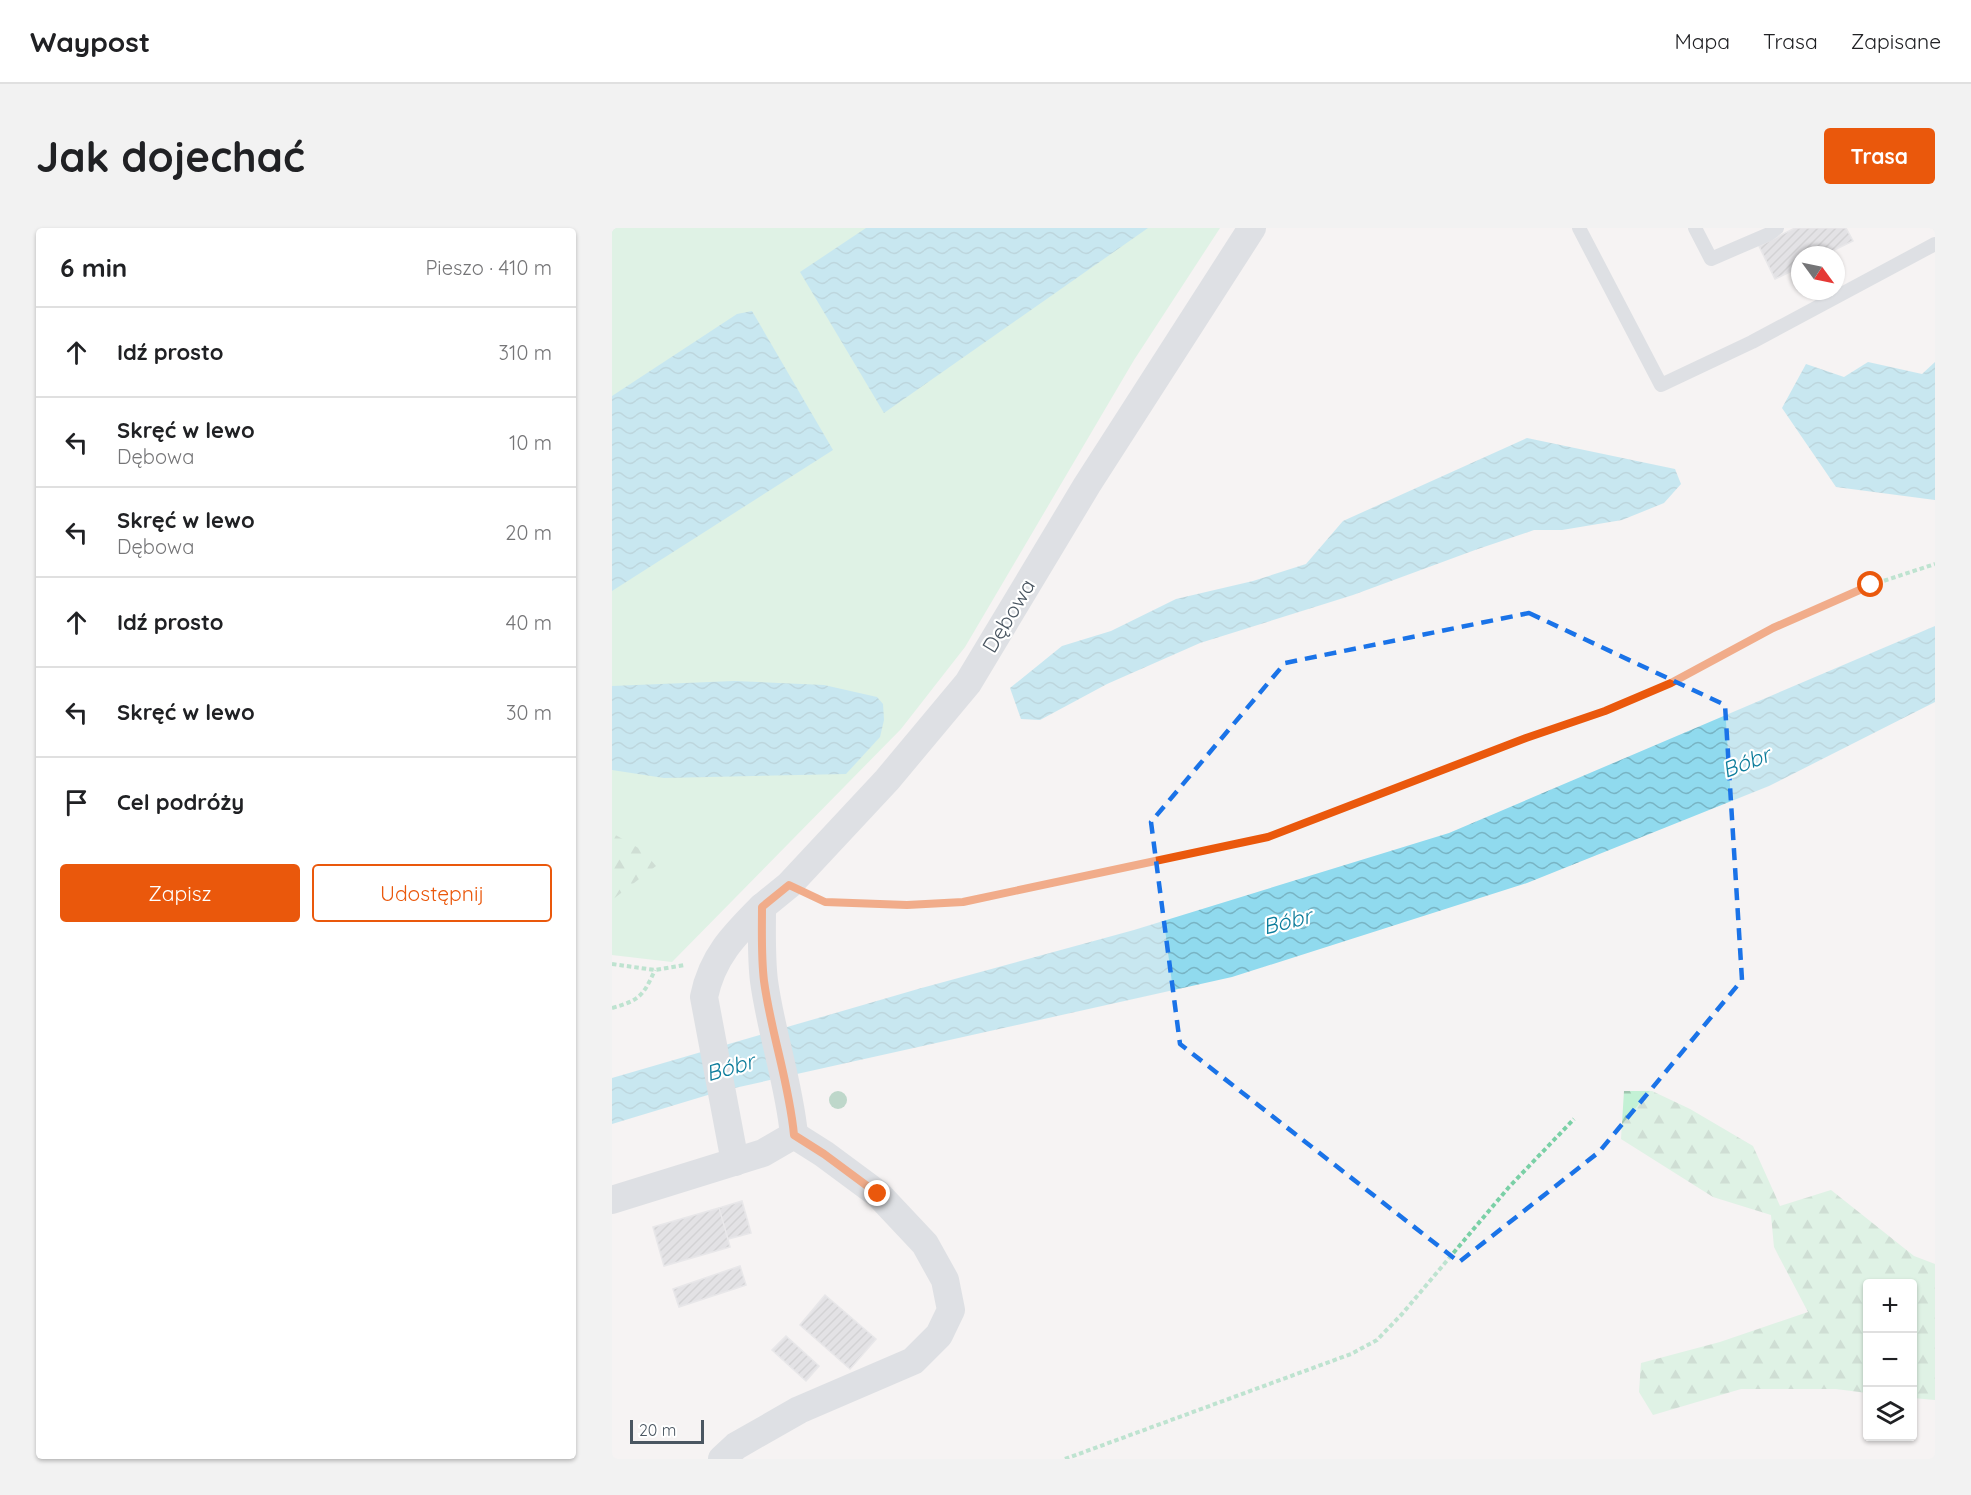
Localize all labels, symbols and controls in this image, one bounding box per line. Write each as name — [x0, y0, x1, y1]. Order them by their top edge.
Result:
text: Waypost — [30, 24, 150, 59]
text: Mapa — [1675, 28, 1730, 54]
text: Trasa — [1763, 28, 1818, 54]
text: Zapisane — [1851, 28, 1941, 54]
button: Trasa — [1824, 128, 1935, 184]
text: Jak dojechać — [36, 130, 305, 183]
north arrow — [1791, 246, 1845, 300]
text: 6 min — [60, 251, 127, 284]
text: Pieszo · 410 m — [425, 255, 552, 280]
icon: ahead — [60, 336, 93, 369]
text: Idź prosto — [117, 338, 224, 366]
text: 310 m — [499, 340, 552, 365]
text: Skręć w lewo — [117, 416, 255, 444]
icon: left — [60, 426, 93, 459]
text: 10 m — [509, 430, 552, 455]
text: Dębowa — [117, 444, 194, 469]
text: Skręć w lewo — [117, 506, 255, 534]
icon: left — [60, 516, 93, 549]
text: 20 m — [505, 520, 552, 545]
text: Dębowa — [117, 534, 194, 559]
route start — [1857, 571, 1883, 597]
street label: Dębowa — [976, 574, 1040, 657]
icon: ahead — [60, 606, 93, 639]
text: Idź prosto — [117, 608, 224, 636]
text: 40 m — [506, 610, 552, 635]
icon: left — [60, 696, 93, 729]
text: Skręć w lewo — [117, 698, 255, 726]
text: 30 m — [506, 700, 552, 725]
water label: Bóbr — [1718, 739, 1776, 784]
icon: arrive — [60, 786, 93, 819]
text: Cel podróży — [117, 788, 244, 816]
button: Zapisz — [60, 864, 300, 922]
button: Udostępnij — [312, 864, 552, 922]
water label: Bóbr — [1260, 901, 1317, 941]
water label: Bóbr — [702, 1046, 760, 1087]
route end — [864, 1180, 890, 1206]
map controls — [1863, 1279, 1917, 1441]
button: + — [1863, 1279, 1917, 1333]
button: − — [1863, 1333, 1917, 1387]
button: layers — [1863, 1387, 1917, 1441]
scale bar — [630, 1417, 704, 1444]
text: 20 m — [639, 1420, 676, 1440]

